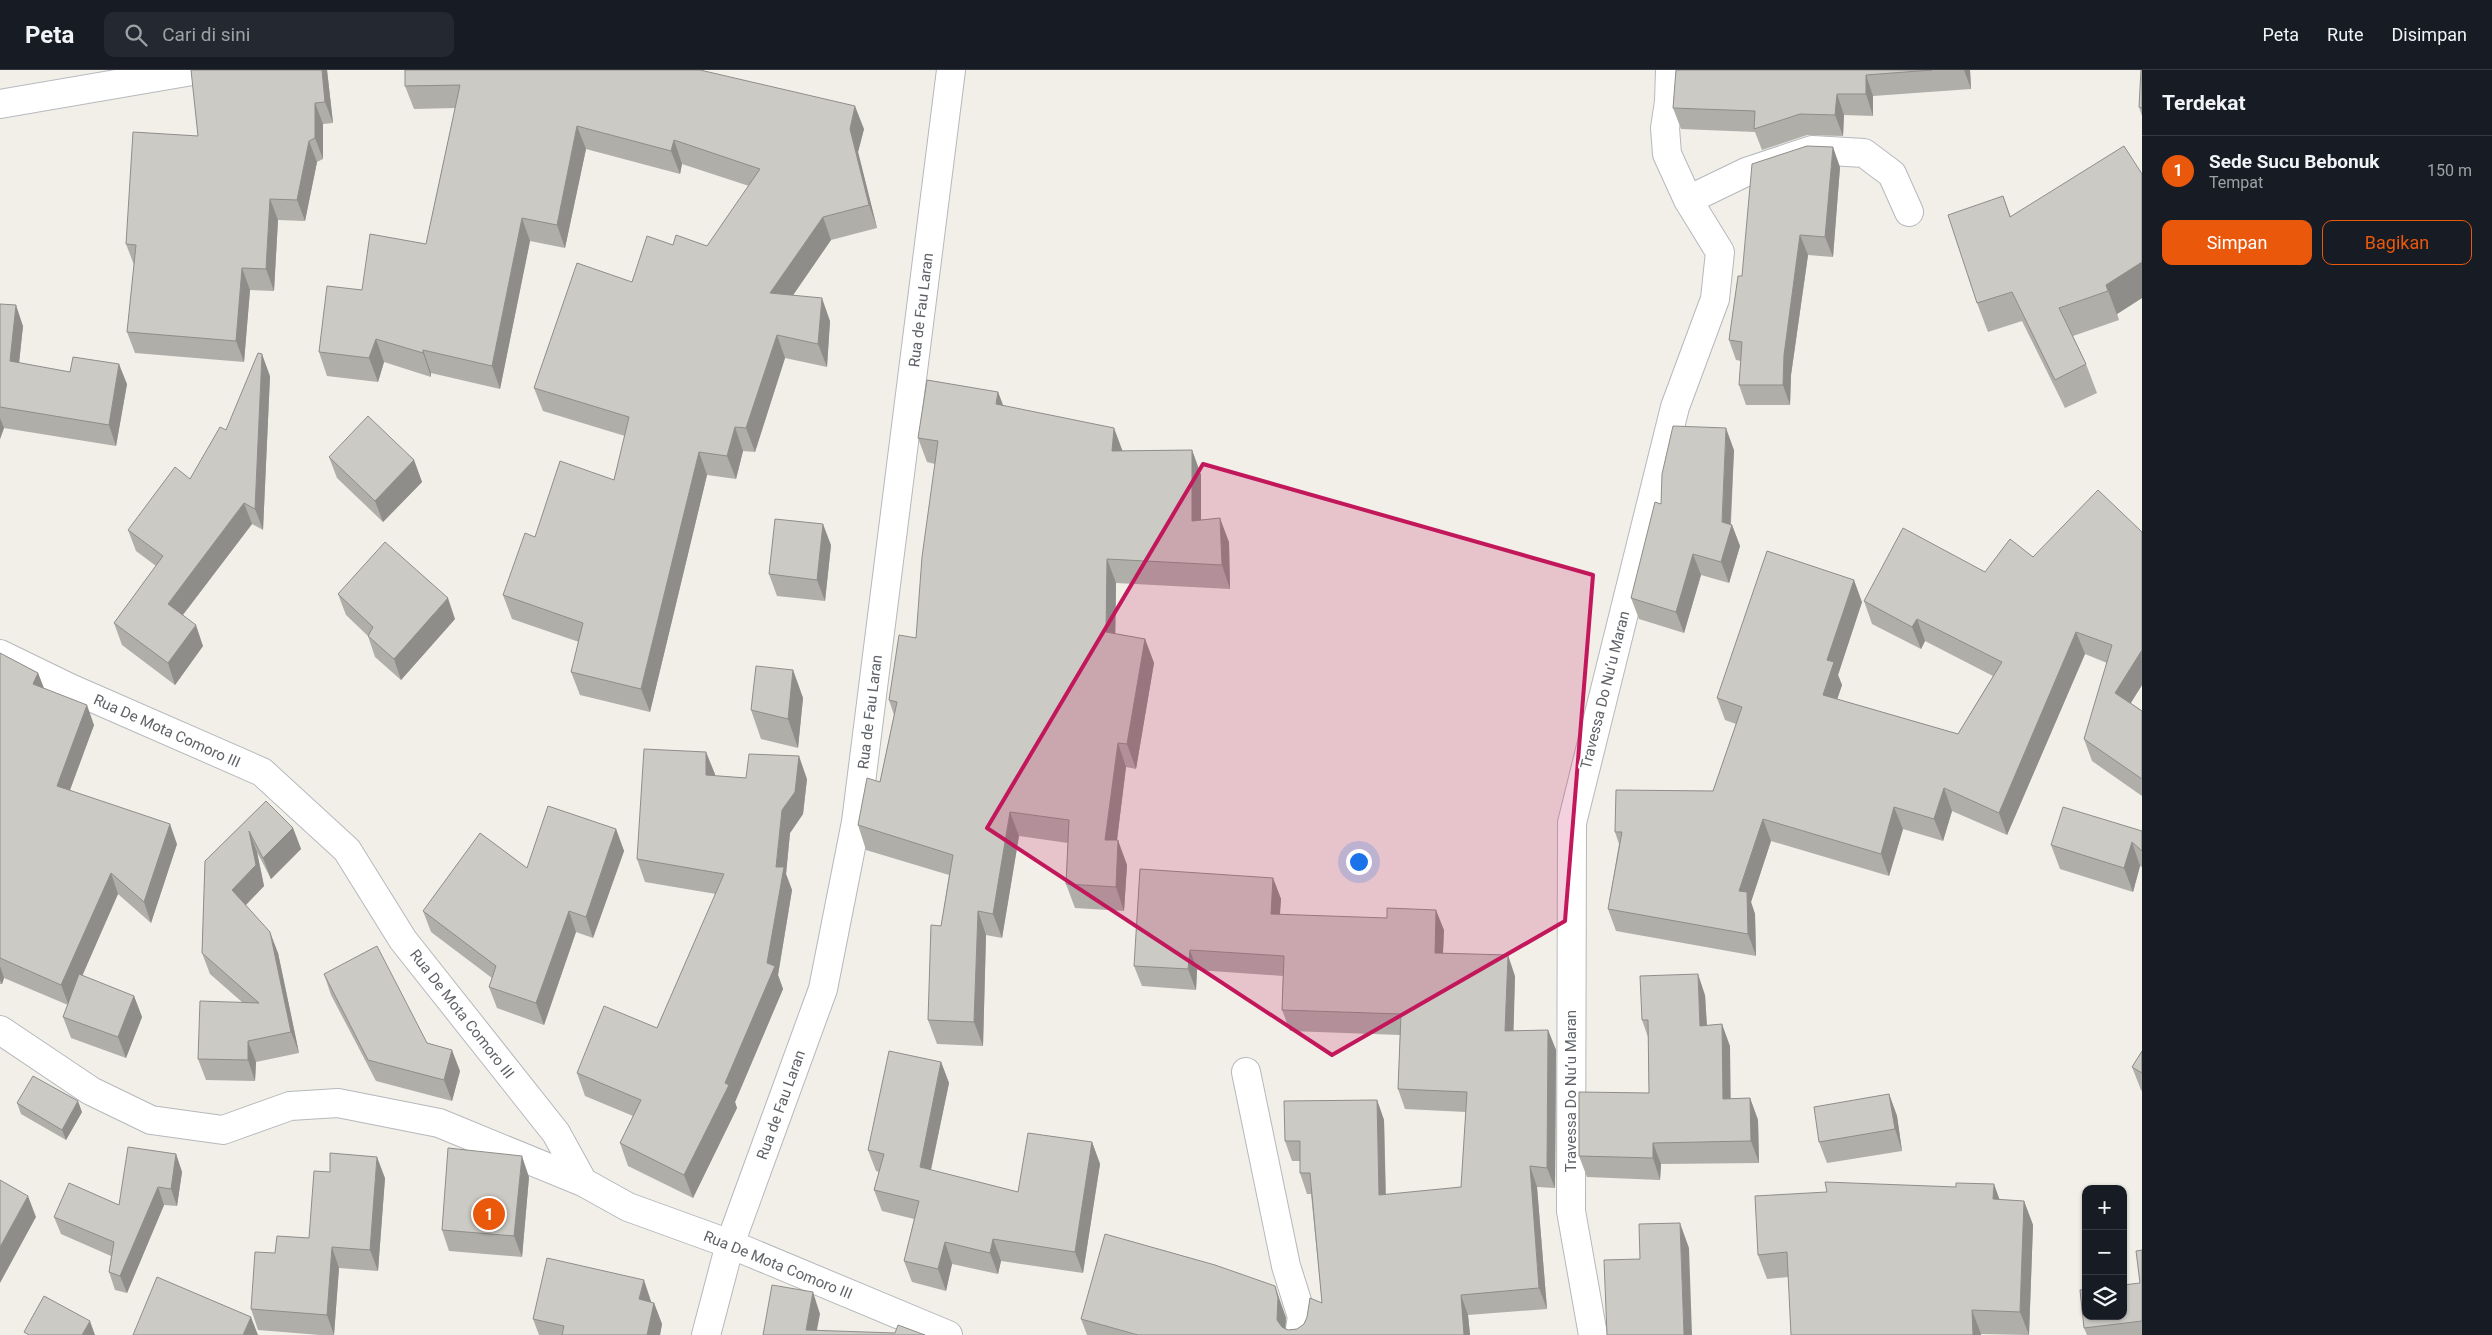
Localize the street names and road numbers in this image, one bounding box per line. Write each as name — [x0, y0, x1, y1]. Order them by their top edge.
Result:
street label: Rua de Fau Laran — [905, 252, 937, 368]
street label: Travessa Do Nu’u Maran — [1577, 609, 1633, 771]
street label: Rua de Fau Laran — [854, 654, 886, 770]
street label: Rua De Mota Comoro III — [91, 690, 243, 772]
street label: Rua De Mota Comoro III — [406, 946, 518, 1082]
street label: Travessa Do Nu’u Maran — [1562, 1010, 1580, 1172]
street label: Rua de Fau Laran — [753, 1048, 809, 1162]
street label: Rua De Mota Comoro III — [701, 1227, 855, 1303]

